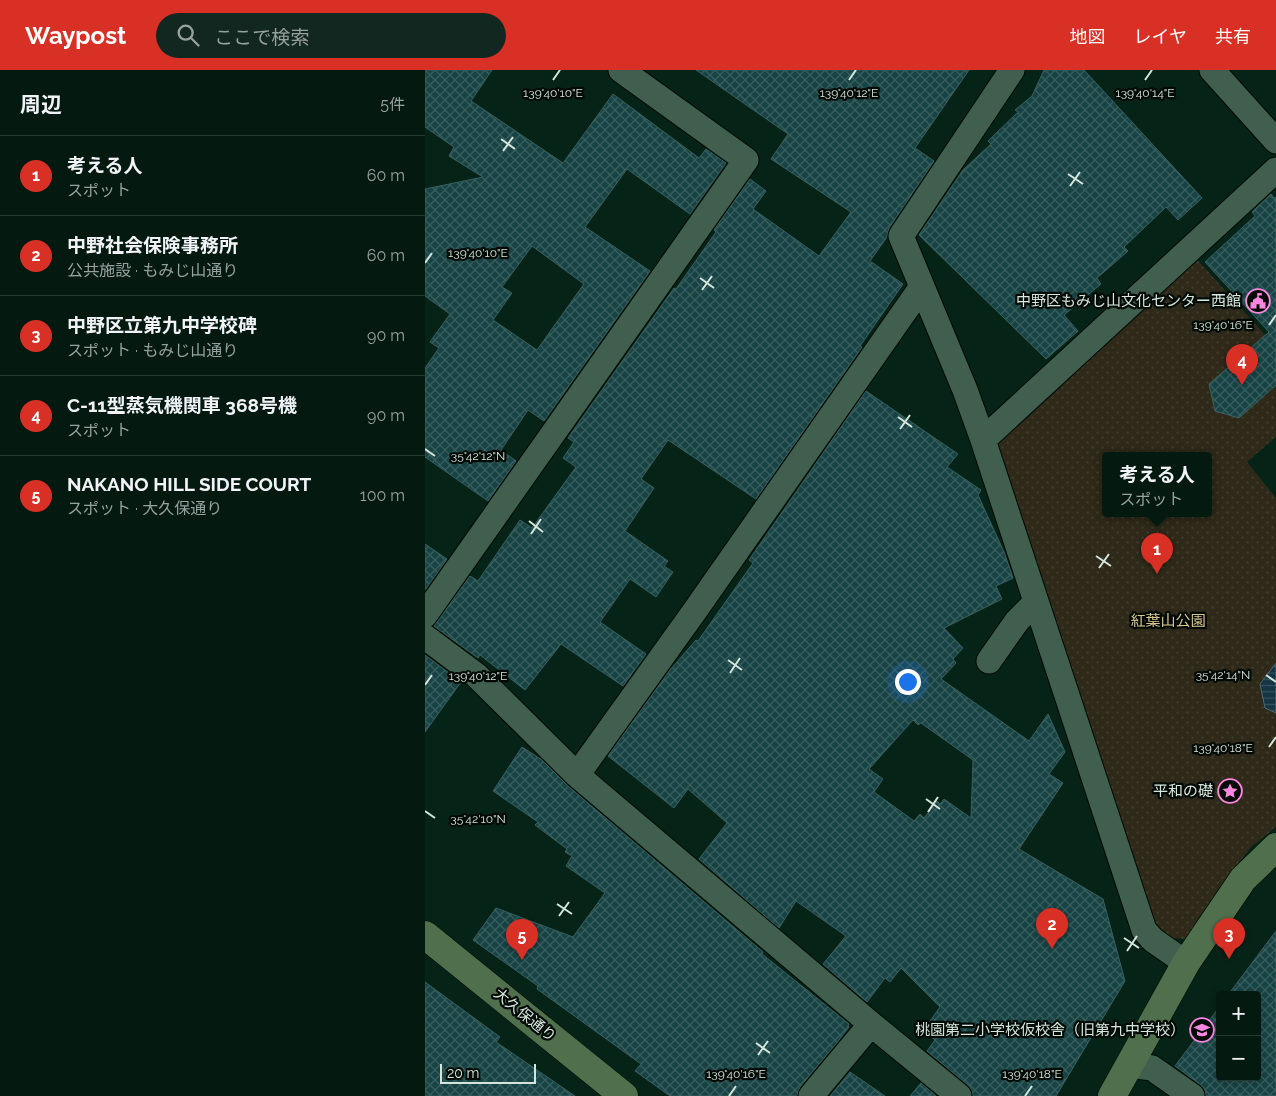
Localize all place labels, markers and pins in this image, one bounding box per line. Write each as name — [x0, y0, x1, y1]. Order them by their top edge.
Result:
public building icon: 中野区もみじ山文化センター西館 — [1245, 288, 1271, 314]
place label: 中野区もみじ山文化センター西館 — [1016, 292, 1241, 310]
pin: 4 — [1226, 344, 1258, 385]
pin: 1 — [1141, 533, 1173, 574]
place icon: 平和の礎 — [1217, 778, 1243, 804]
place label: 平和の礎 — [1153, 782, 1213, 800]
pin: 2 — [1036, 908, 1068, 949]
pin: 3 — [1213, 918, 1245, 959]
pin: 5 — [506, 919, 538, 960]
school or university icon: 桃園第二小学校仮校舎（旧第九中学校） — [1189, 1017, 1215, 1043]
place label: 桃園第二小学校仮校舎（旧第九中学校） — [915, 1021, 1185, 1039]

